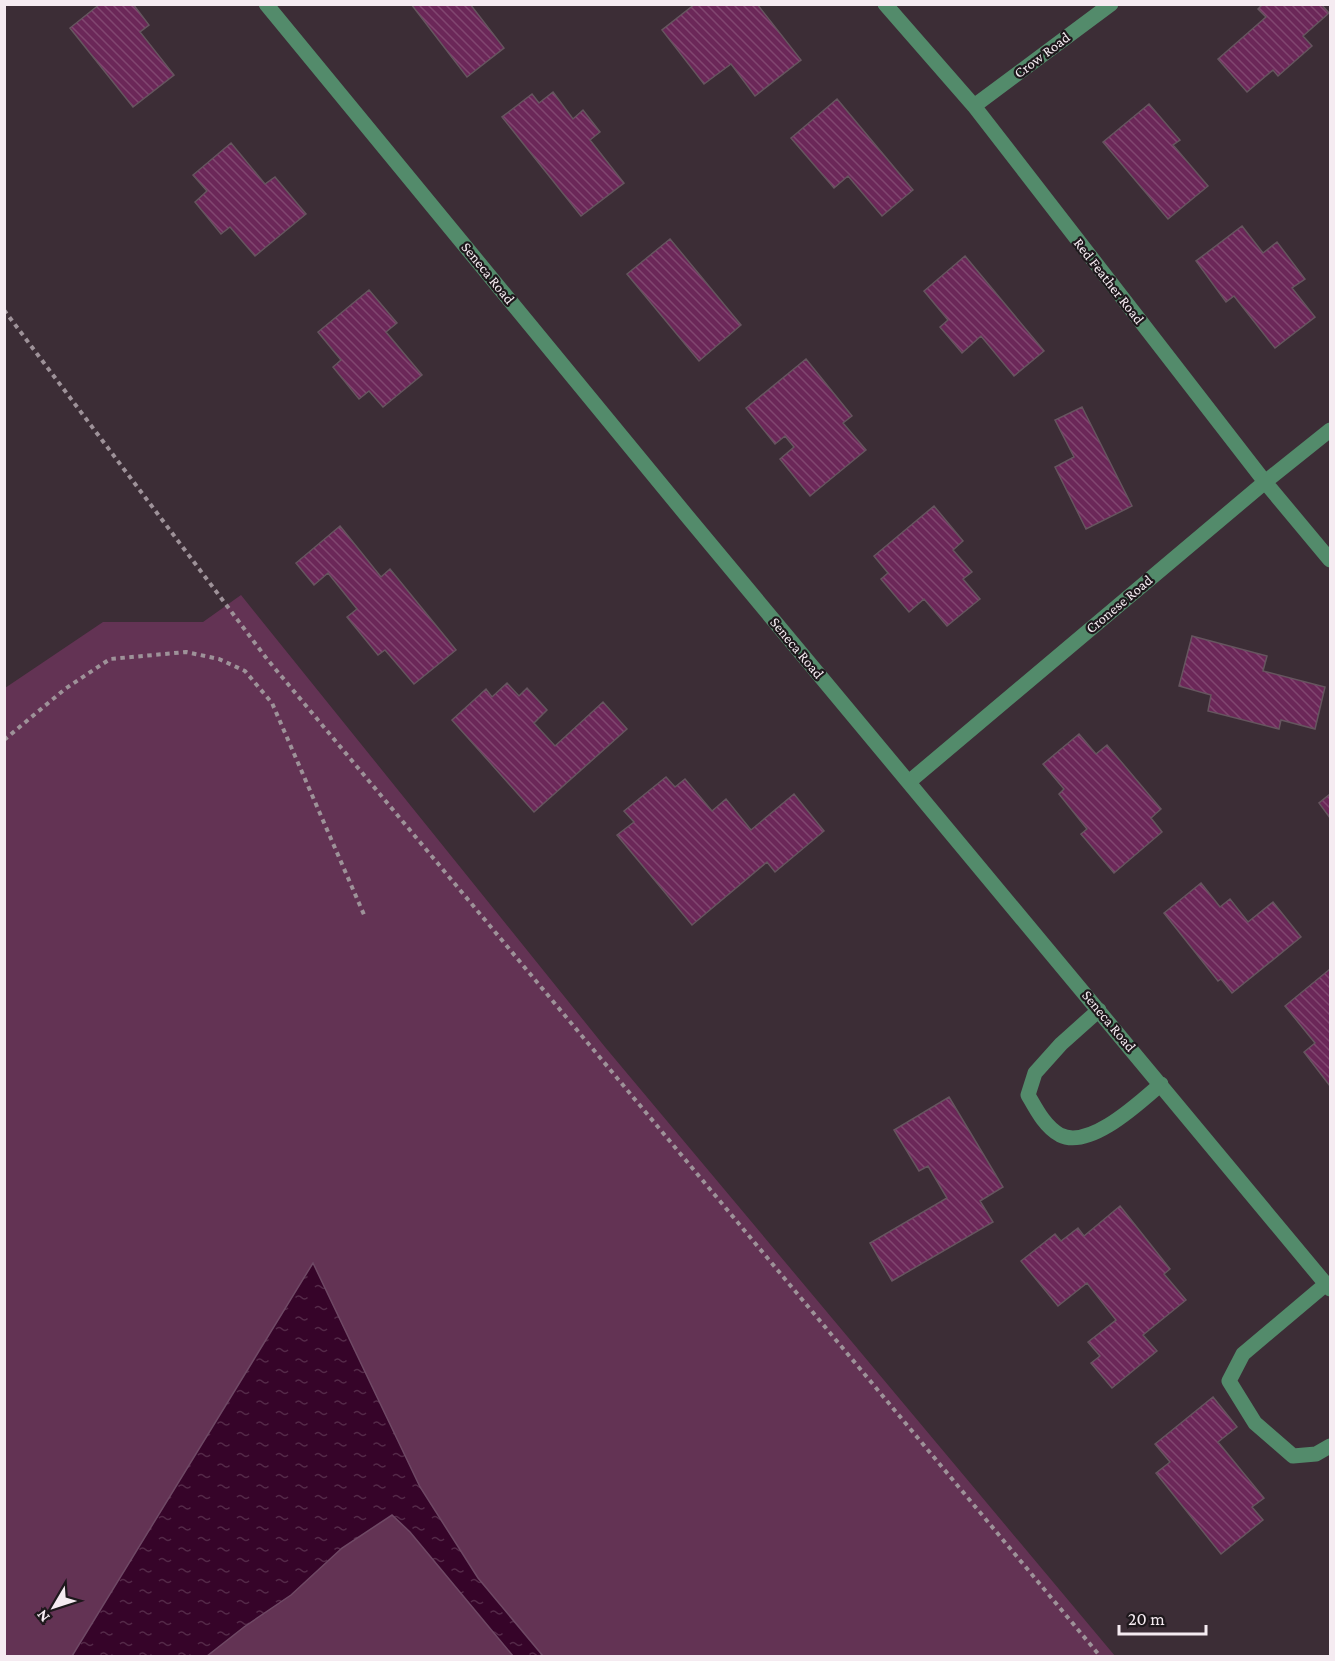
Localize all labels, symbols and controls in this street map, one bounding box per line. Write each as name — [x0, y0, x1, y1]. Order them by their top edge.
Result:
street label: Crow Road — [1011, 29, 1073, 81]
street label: Red Feather Road — [1071, 235, 1147, 327]
street label: Seneca Road — [458, 239, 518, 307]
street label: Cronese Road — [1083, 572, 1155, 636]
street label: Seneca Road — [767, 614, 827, 682]
street label: Seneca Road — [1079, 987, 1139, 1055]
north arrow — [24, 1577, 84, 1637]
scale bar — [1119, 1598, 1206, 1636]
text: N — [33, 1606, 53, 1626]
text: 20 m — [1128, 1609, 1165, 1629]

